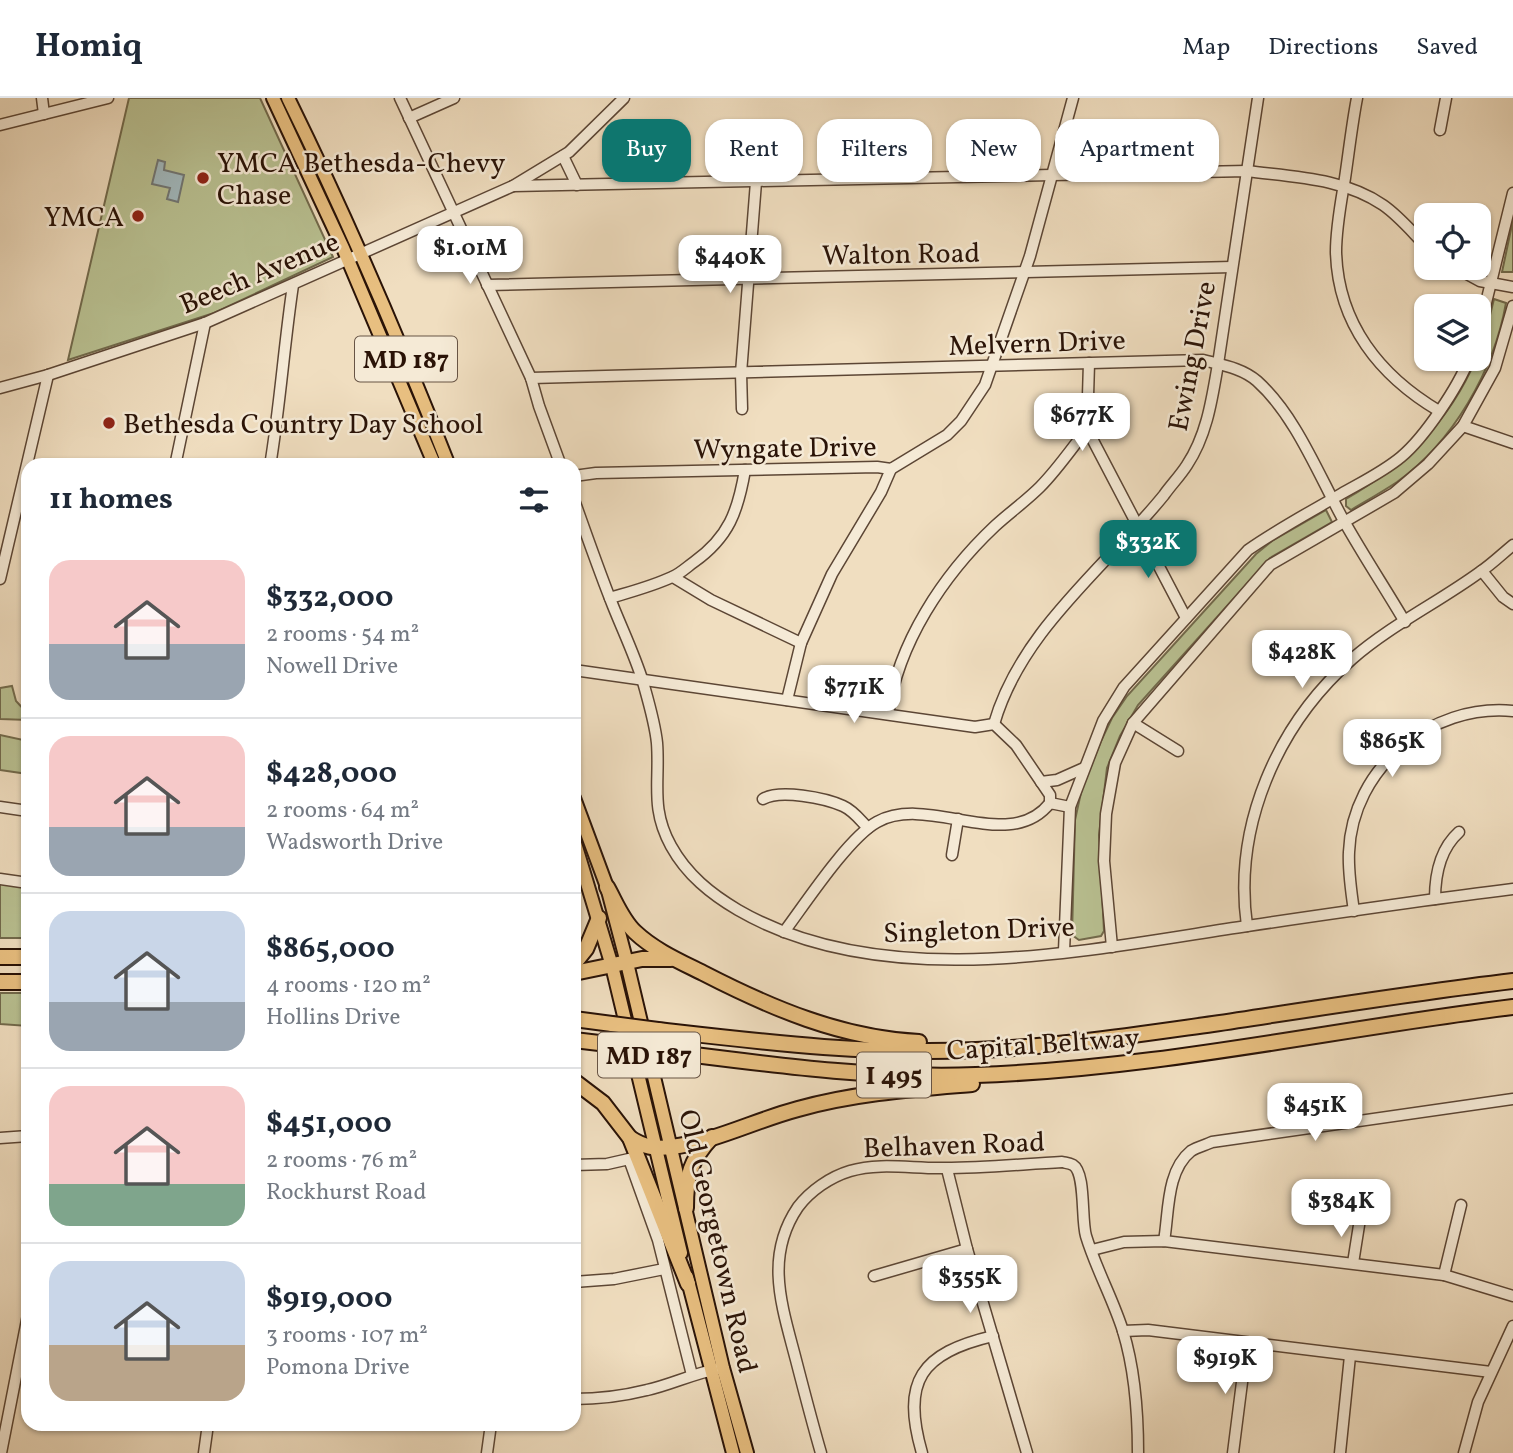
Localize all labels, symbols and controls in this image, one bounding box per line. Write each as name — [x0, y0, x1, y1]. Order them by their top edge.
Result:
text: Homiq — [35, 25, 142, 71]
text: Map — [1182, 31, 1230, 65]
text: Directions — [1268, 31, 1378, 65]
text: Saved — [1416, 31, 1478, 65]
chip: Buy — [602, 119, 691, 182]
chip: Rent — [705, 119, 803, 182]
chip: Filters — [817, 119, 932, 182]
chip: New — [946, 119, 1041, 182]
chip: Apartment — [1055, 119, 1219, 182]
place label: YMCA Bethesda-Chevy Chase — [217, 145, 505, 216]
marker: YMCA Bethesda-Chevy Chase — [195, 170, 211, 186]
place label: YMCA — [44, 199, 124, 238]
map controls — [1414, 203, 1491, 371]
button: locate — [1414, 203, 1491, 280]
marker: YMCA — [130, 208, 146, 224]
street label: Beech Avenue — [174, 223, 346, 325]
pin: $1.01M — [413, 226, 527, 286]
text: $1.01M — [433, 233, 507, 265]
street label: Walton Road — [821, 235, 981, 276]
pin: $440K — [681, 236, 779, 295]
text: $440K — [694, 242, 766, 274]
street label: Ewing Drive — [1160, 278, 1227, 435]
button: layers — [1414, 294, 1491, 371]
street label: Melvern Drive — [948, 322, 1126, 367]
road number: MD 187 — [355, 336, 457, 382]
pin: $677K — [1033, 394, 1131, 453]
text: $677K — [1050, 400, 1114, 432]
place label: Bethesda Country Day School — [123, 406, 483, 445]
marker: Bethesda Country Day School — [101, 415, 117, 431]
street label: Wyngate Drive — [693, 428, 877, 471]
text: 11 homes — [49, 479, 173, 521]
icon: filters — [515, 481, 553, 519]
pin: $332K — [1099, 520, 1197, 580]
text: $332K — [1116, 527, 1180, 559]
text: $332,000 — [266, 577, 394, 619]
icon: home — [105, 588, 189, 672]
text: 2 rooms · 54 m² — [266, 619, 419, 651]
pin: $428K — [1253, 630, 1351, 690]
text: $428K — [1268, 637, 1336, 669]
text: Nowell Drive — [266, 651, 398, 683]
pin: $771K — [805, 666, 903, 725]
text: $771K — [824, 672, 884, 704]
pin: $865K — [1343, 720, 1441, 779]
text: $865K — [1359, 726, 1425, 758]
text: $428,000 — [266, 753, 397, 795]
icon: home — [105, 764, 189, 848]
text: 2 rooms · 64 m² — [266, 795, 419, 827]
text: Wadsworth Drive — [266, 827, 443, 859]
street label: Singleton Drive — [883, 909, 1076, 954]
text: $865,000 — [266, 928, 395, 970]
icon: home — [105, 939, 189, 1023]
text: 4 rooms · 120 m² — [266, 970, 431, 1002]
text: Hollins Drive — [266, 1002, 400, 1034]
street label: Capital Beltway — [945, 1019, 1141, 1072]
road number: MD 187 — [598, 1032, 700, 1078]
road number: I 495 — [857, 1052, 931, 1098]
pin: $451K — [1266, 1084, 1364, 1143]
text: $451K — [1283, 1090, 1347, 1122]
text: $451,000 — [266, 1103, 392, 1145]
street label: Old Georgetown Road — [667, 1106, 766, 1377]
icon: home — [105, 1114, 189, 1198]
street label: Belhaven Road — [862, 1124, 1046, 1169]
text: 2 rooms · 76 m² — [266, 1145, 417, 1177]
text: Rockhurst Road — [266, 1177, 427, 1209]
pin: $384K — [1292, 1180, 1390, 1239]
text: $384K — [1307, 1186, 1375, 1218]
pin: $355K — [921, 1256, 1019, 1315]
text: $355K — [938, 1262, 1002, 1294]
text: $919,000 — [266, 1278, 393, 1320]
icon: home — [105, 1289, 189, 1373]
text: 3 rooms · 107 m² — [266, 1320, 428, 1352]
pin: $919K — [1176, 1336, 1274, 1396]
text: $919K — [1193, 1343, 1257, 1375]
text: Pomona Drive — [266, 1352, 410, 1384]

